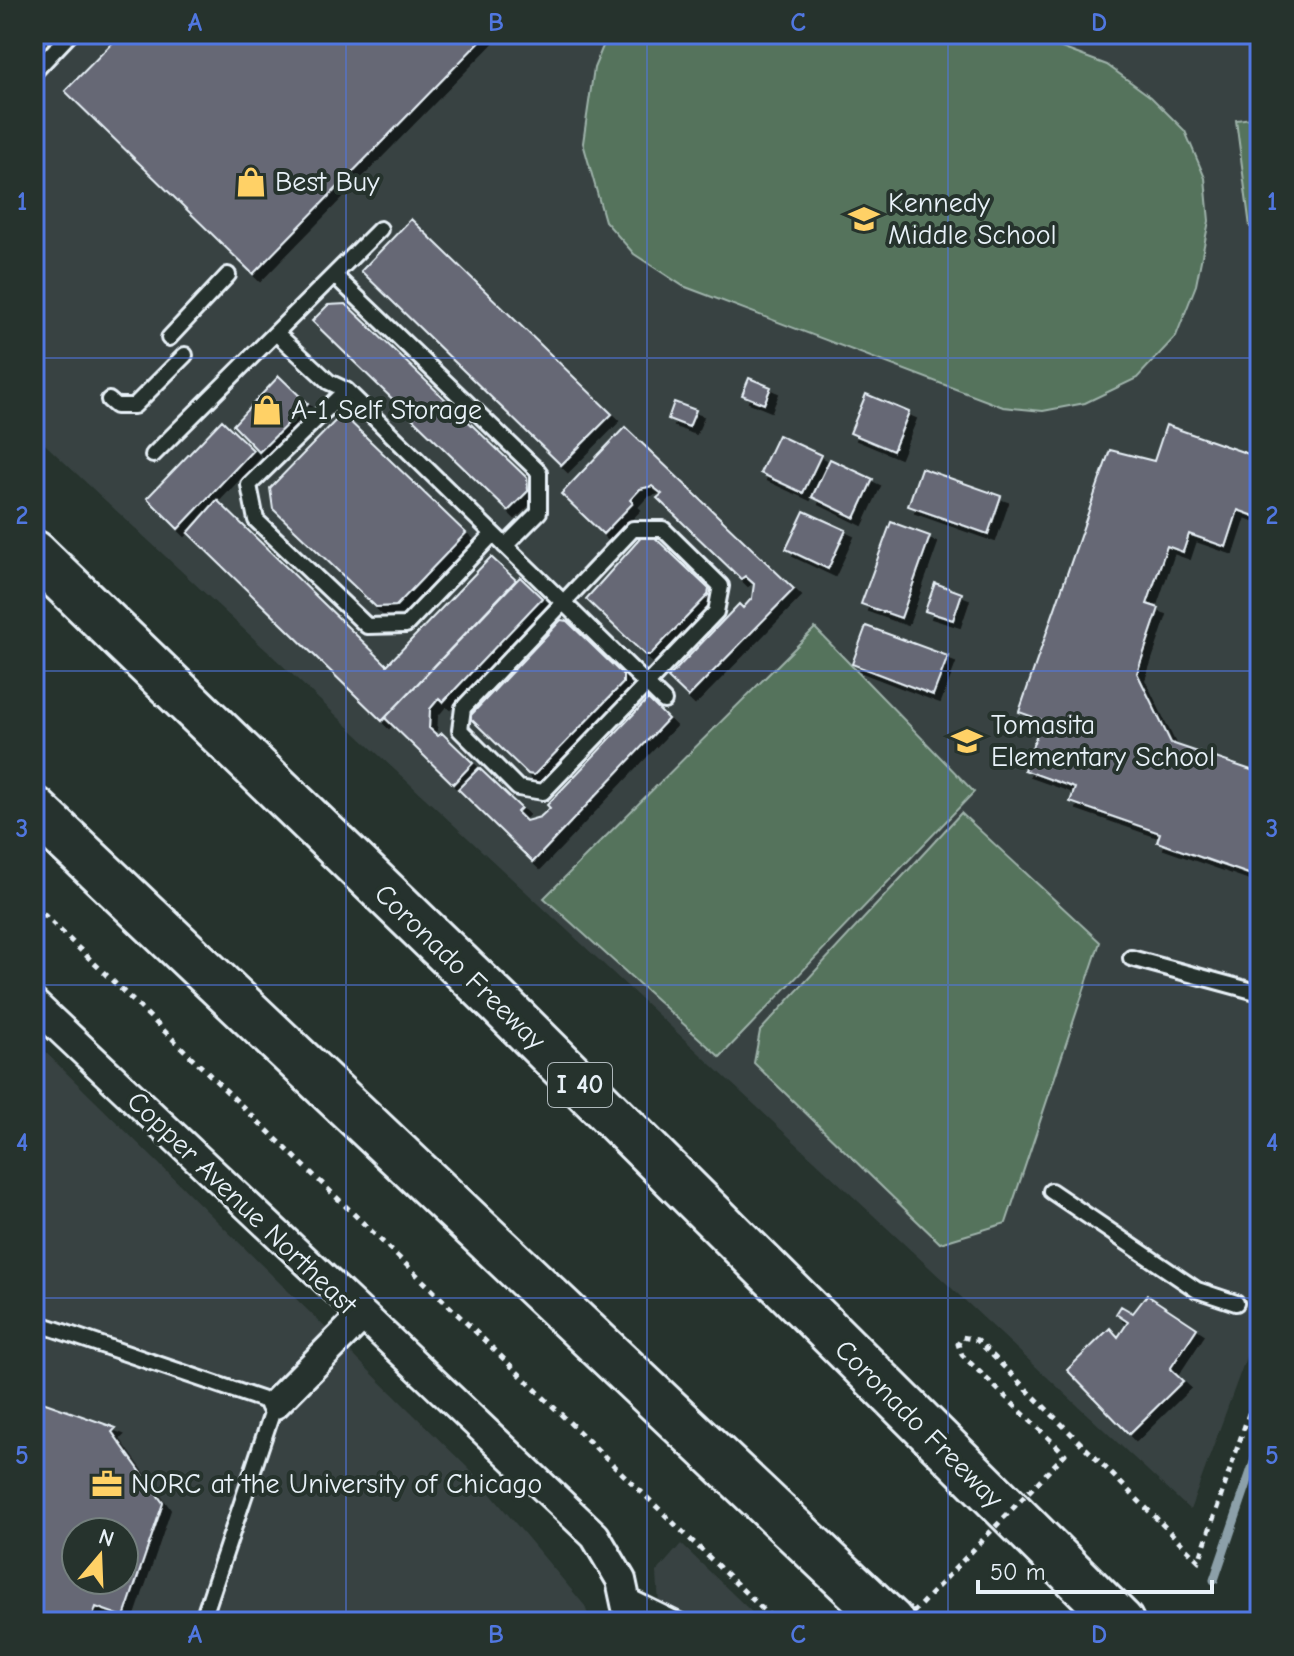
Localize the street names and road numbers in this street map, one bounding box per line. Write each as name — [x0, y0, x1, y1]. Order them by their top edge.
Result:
street label: Coronado Freeway — [368, 878, 552, 1057]
road number: I 40 — [548, 1063, 612, 1107]
street label: Copper Avenue Northeast — [121, 1085, 364, 1322]
street label: Coronado Freeway — [828, 1333, 1010, 1515]

